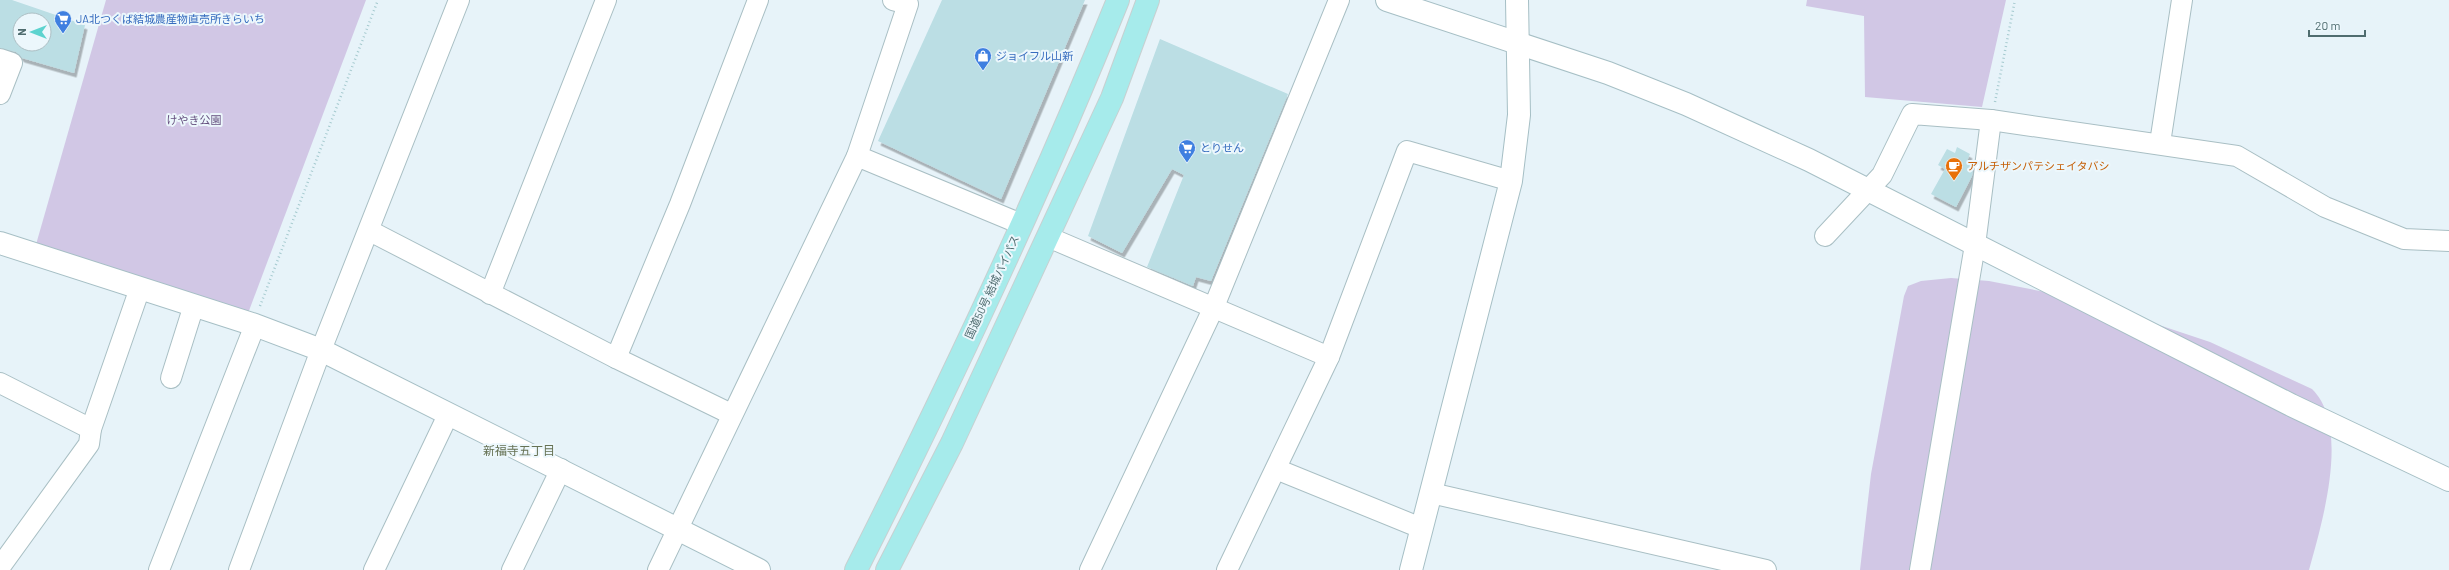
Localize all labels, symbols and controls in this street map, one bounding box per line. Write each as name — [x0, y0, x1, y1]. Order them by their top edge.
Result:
supermarket icon: JA北つくば結城農産物直売所きらいち — [53, 9, 73, 34]
north arrow — [12, 12, 52, 52]
place label: JA北つくば結城農産物直売所きらいち — [76, 12, 265, 25]
scale bar — [2309, 12, 2365, 38]
text: 20 m — [2315, 18, 2341, 32]
text: N — [15, 28, 28, 36]
shop icon: ジョイフル山新 — [973, 46, 993, 71]
place label: ジョイフル山新 — [996, 49, 1073, 62]
park label: けやき公園 — [167, 113, 222, 126]
supermarket icon: とりせん — [1177, 138, 1197, 163]
place label: とりせん — [1200, 141, 1244, 154]
cafe icon: アルチザンパテシェイタバシ — [1944, 156, 1964, 181]
place label: アルチザンパテシェイタバシ — [1967, 159, 2109, 172]
street label: 国道50号 結城バイパス — [962, 233, 1021, 341]
district label: 新福寺五丁目 — [483, 443, 555, 457]

